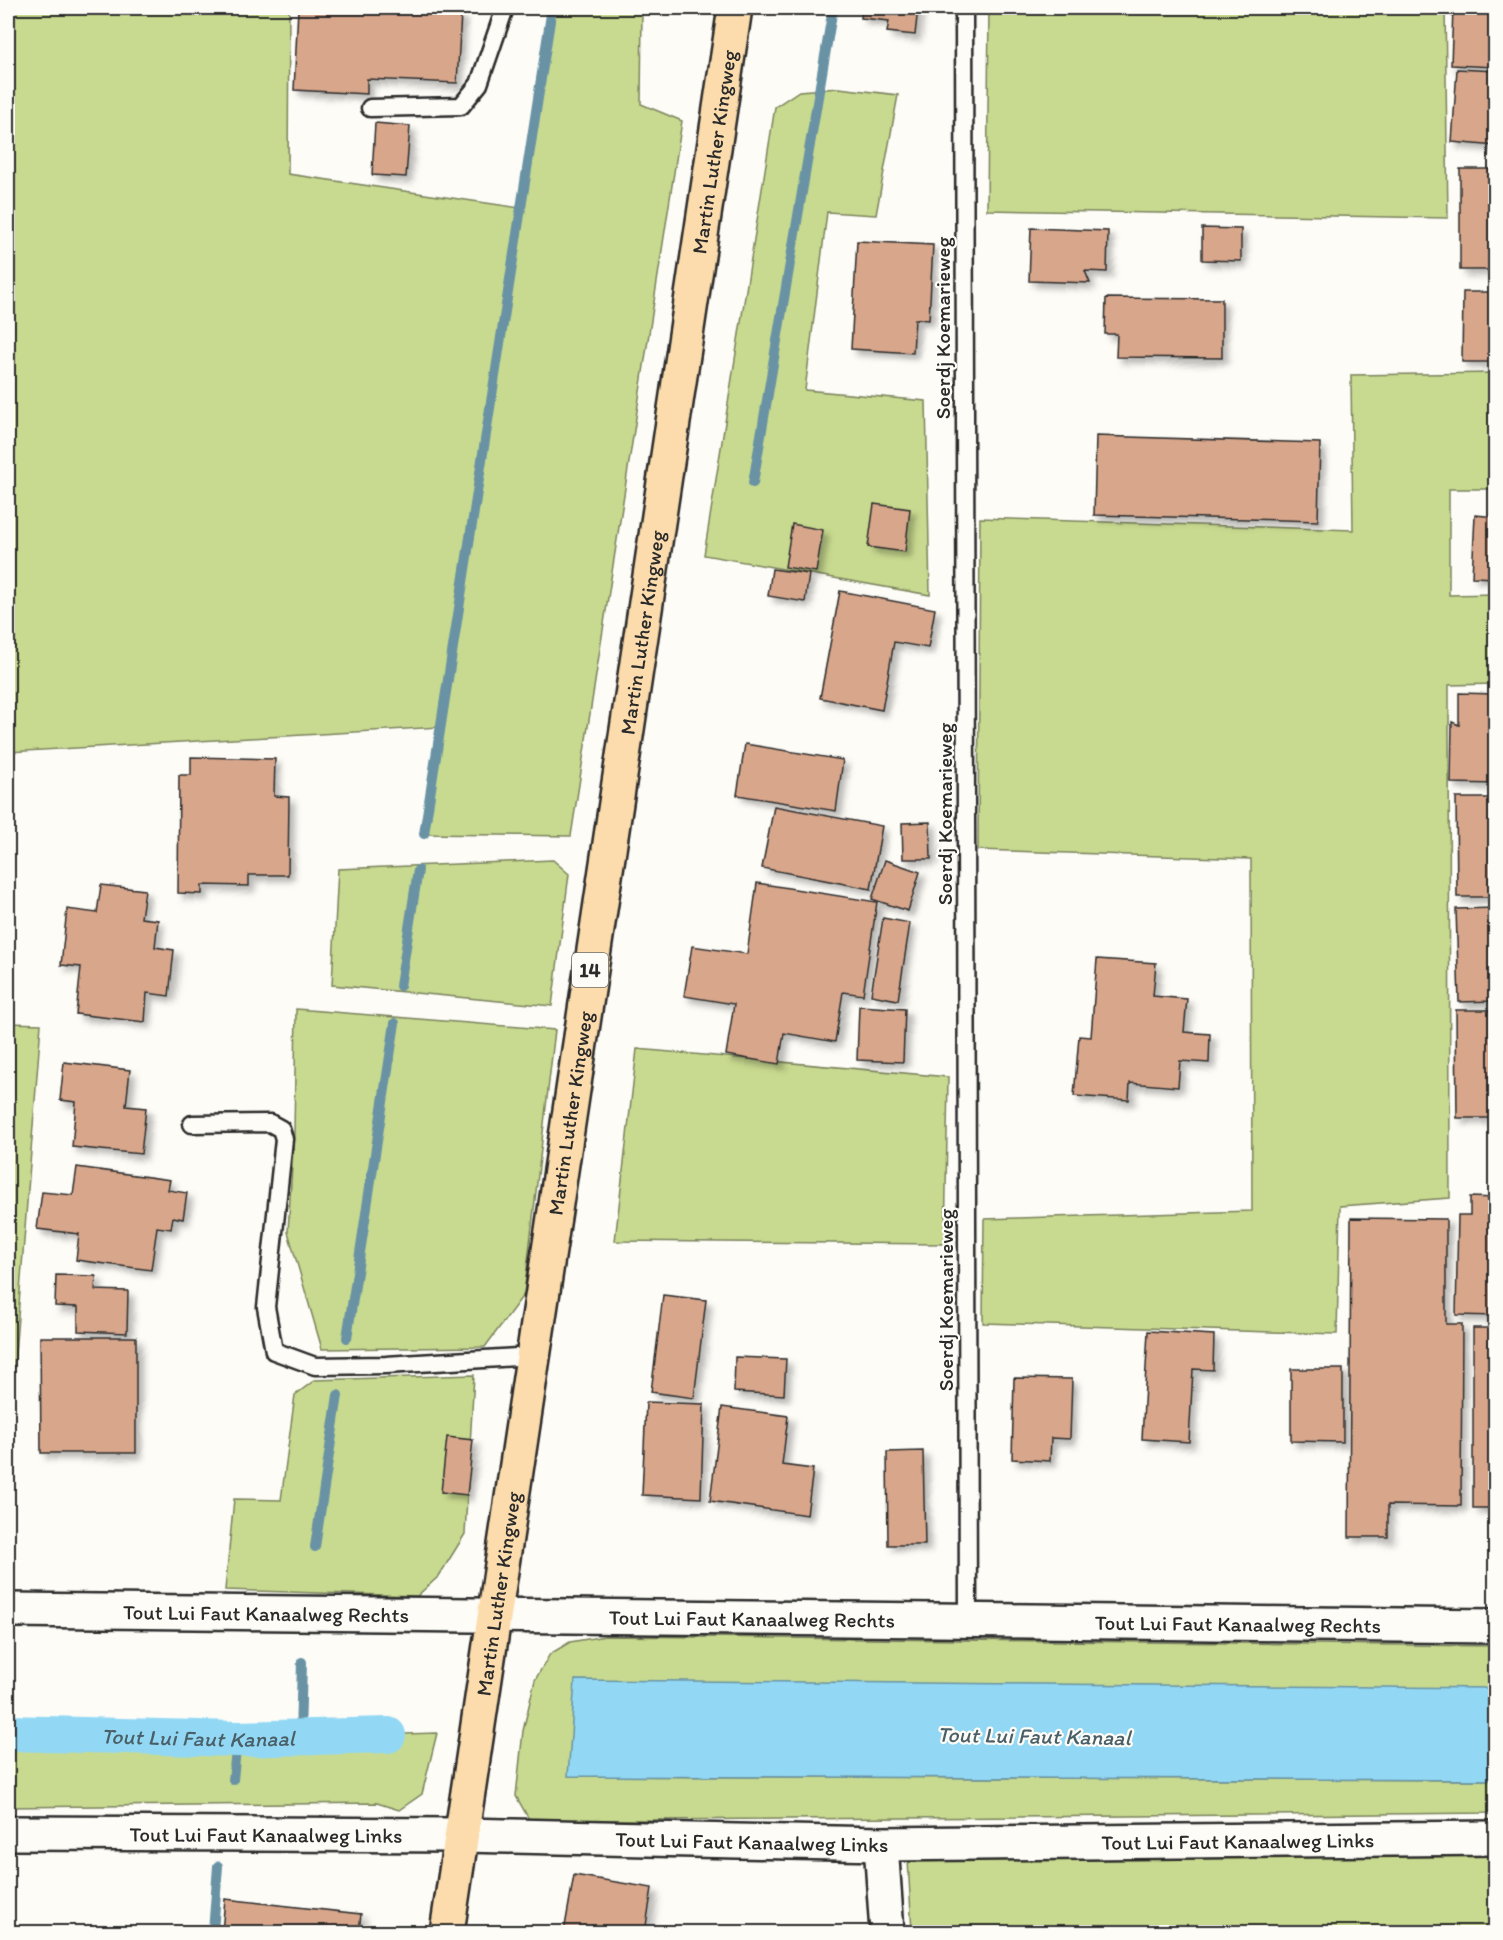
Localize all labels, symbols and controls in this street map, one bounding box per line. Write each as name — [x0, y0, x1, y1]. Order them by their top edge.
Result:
street label: Martin Luther Kingweg — [686, 48, 741, 256]
street label: Soerdj Koemarieweg — [930, 237, 955, 419]
street label: Martin Luther Kingweg — [614, 528, 669, 736]
street label: Soerdj Koemarieweg — [932, 723, 957, 905]
road number: 14 — [572, 953, 608, 987]
street label: Martin Luther Kingweg — [542, 1009, 597, 1217]
street label: Soerdj Koemarieweg — [933, 1209, 958, 1391]
street label: Martin Luther Kingweg — [470, 1490, 525, 1698]
street label: Tout Lui Faut Kanaalweg Rechts — [123, 1599, 409, 1627]
street label: Tout Lui Faut Kanaalweg Rechts — [609, 1604, 895, 1632]
street label: Tout Lui Faut Kanaalweg Rechts — [1095, 1609, 1381, 1637]
water label: Tout Lui Faut Kanaal — [937, 1721, 1133, 1751]
water label: Tout Lui Faut Kanaal — [101, 1722, 297, 1753]
street label: Tout Lui Faut Kanaalweg Links — [129, 1821, 403, 1847]
street label: Tout Lui Faut Kanaalweg Links — [615, 1826, 889, 1857]
street label: Tout Lui Faut Kanaalweg Links — [1101, 1827, 1375, 1854]

